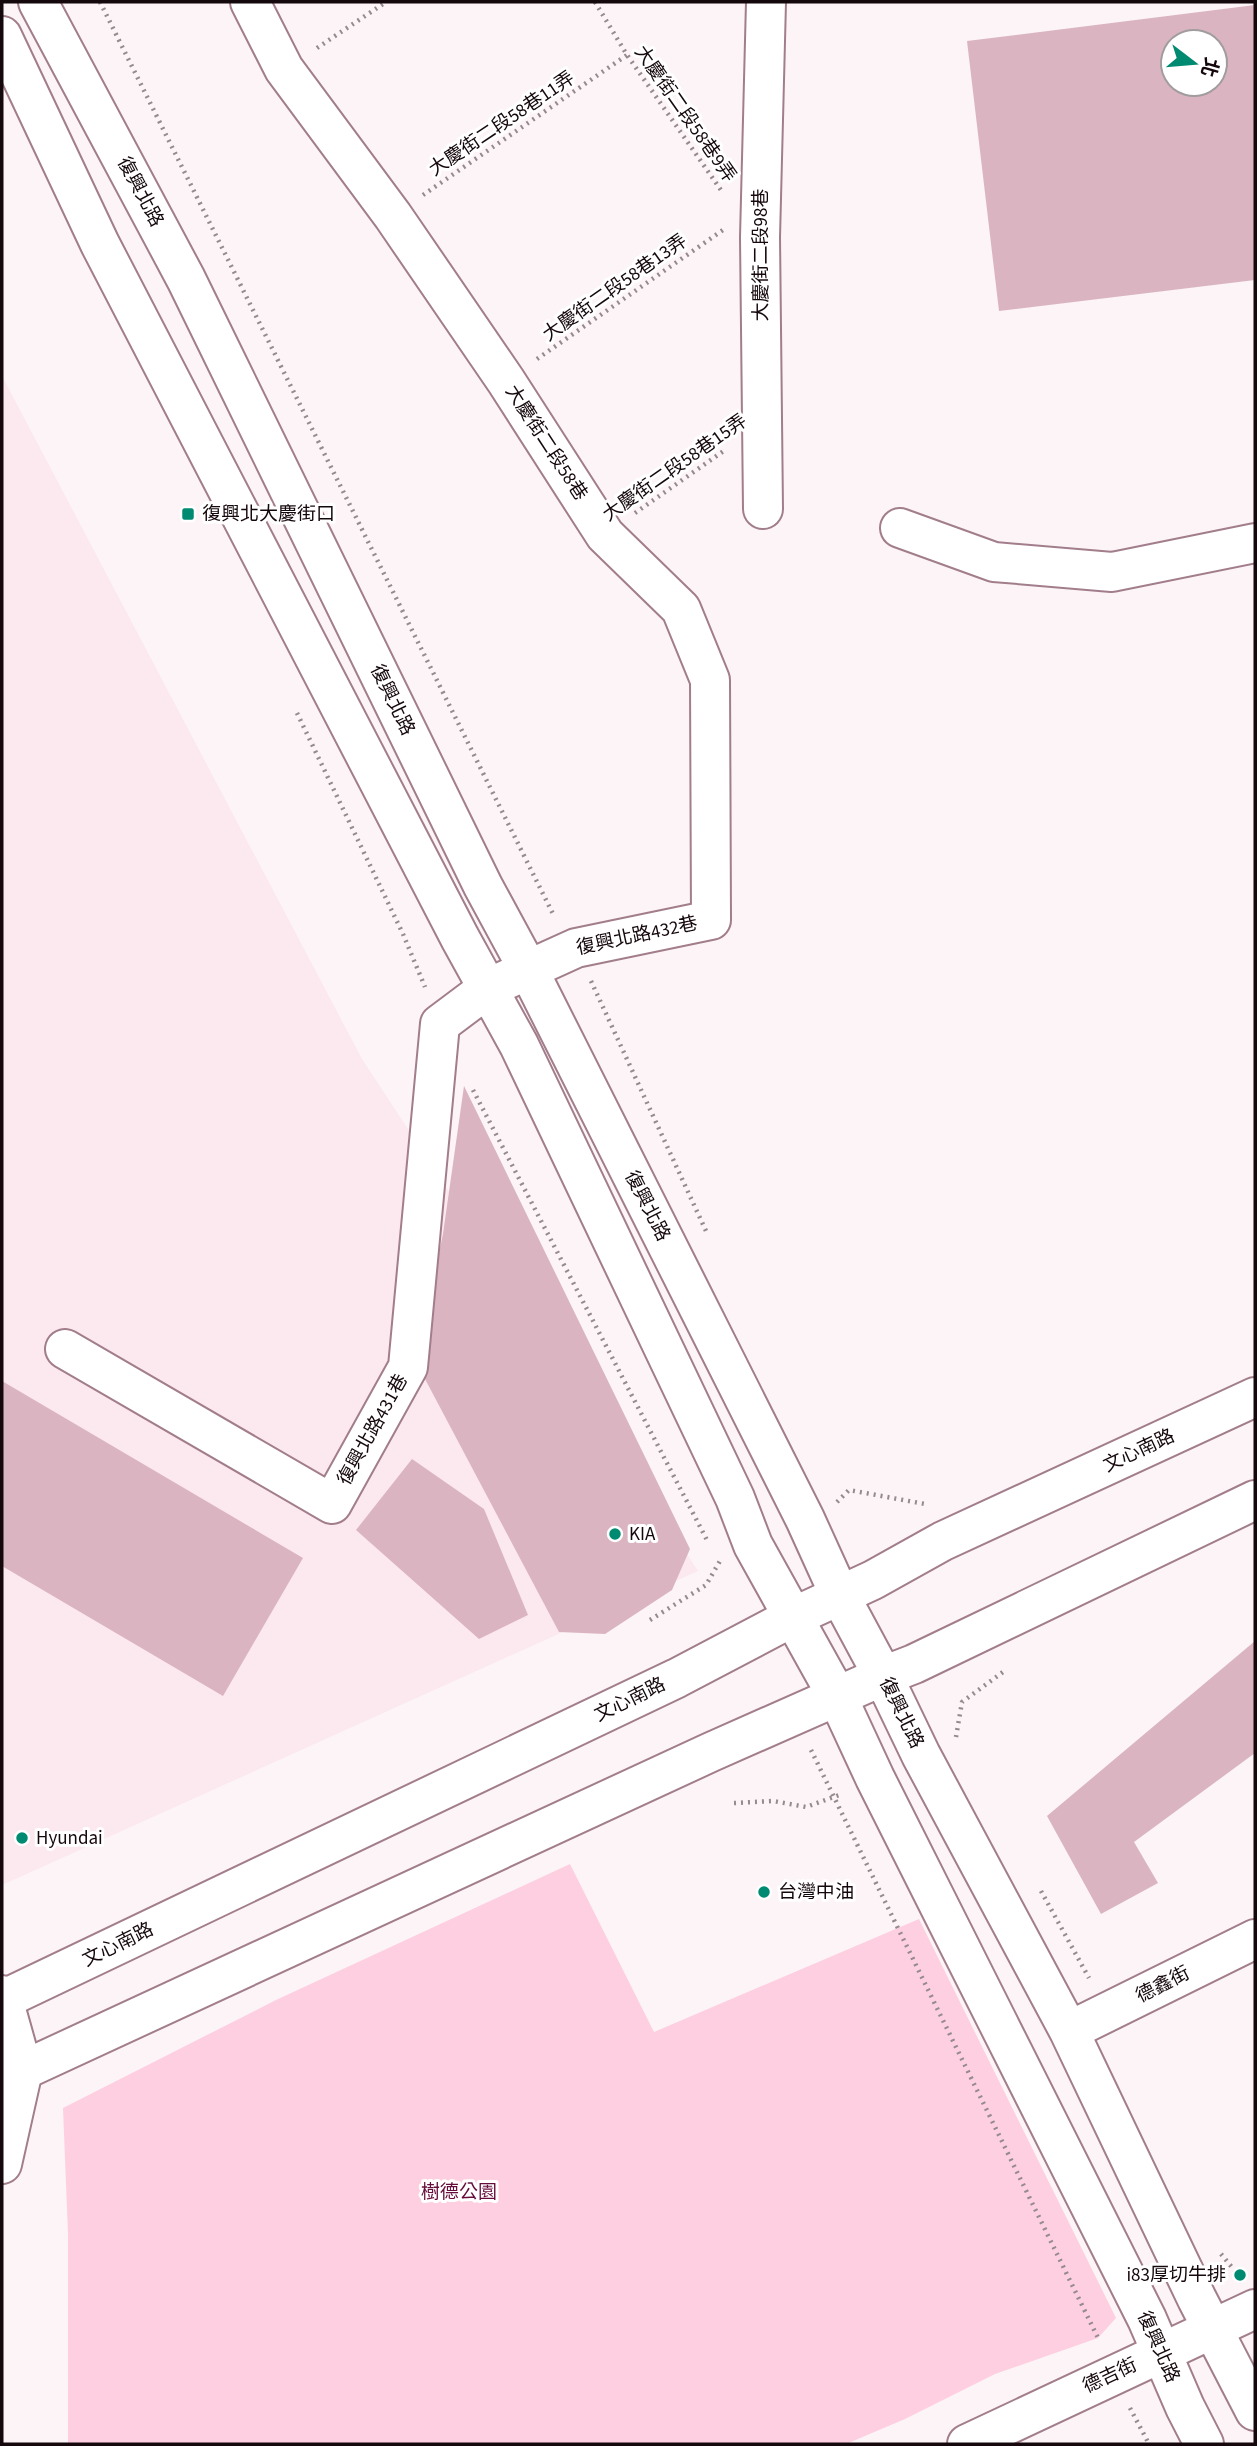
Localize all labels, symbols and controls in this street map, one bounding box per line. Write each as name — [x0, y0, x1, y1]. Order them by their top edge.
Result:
north arrow — [1159, 28, 1229, 98]
street label: 大慶街二段58巷9弄 — [628, 40, 742, 188]
text: 北 — [1193, 54, 1224, 80]
street label: 大慶街二段58巷11弄 — [424, 65, 580, 183]
street label: 復興北路 — [110, 152, 170, 232]
street label: 大慶街二段98巷 — [748, 189, 775, 321]
street label: 大慶街二段58巷13弄 — [537, 228, 693, 348]
street label: 大慶街二段58巷 — [498, 380, 594, 506]
street label: 大慶街二段58巷15弄 — [597, 408, 753, 528]
place label: 復興北大慶街口 — [202, 501, 335, 528]
marker: 復興北大慶街口 — [180, 506, 196, 522]
street label: 復興北路 — [363, 660, 421, 740]
street label: 復興北路432巷 — [574, 910, 700, 962]
street label: 復興北路 — [618, 1166, 676, 1246]
street label: 復興北路431巷 — [331, 1370, 415, 1490]
street label: 文心南路 — [1099, 1423, 1179, 1479]
place label: KIA — [629, 1521, 656, 1548]
marker: KIA — [607, 1526, 623, 1542]
street label: 文心南路 — [590, 1671, 670, 1729]
street label: 復興北路 — [872, 1673, 930, 1753]
place label: Hyundai — [36, 1825, 103, 1852]
marker: Hyundai — [14, 1830, 30, 1846]
place label: 台灣中油 — [778, 1879, 854, 1906]
marker: 台灣中油 — [756, 1884, 772, 1900]
street label: 文心南路 — [78, 1916, 158, 1974]
street label: 德鑫街 — [1131, 1960, 1195, 2010]
park label: 樹德公園 — [421, 2179, 497, 2206]
place label: i83厚切牛排 — [1126, 2262, 1226, 2289]
marker: i83厚切牛排 — [1232, 2267, 1248, 2283]
street label: 復興北路 — [1130, 2307, 1186, 2387]
street label: 德吉街 — [1078, 2352, 1142, 2400]

